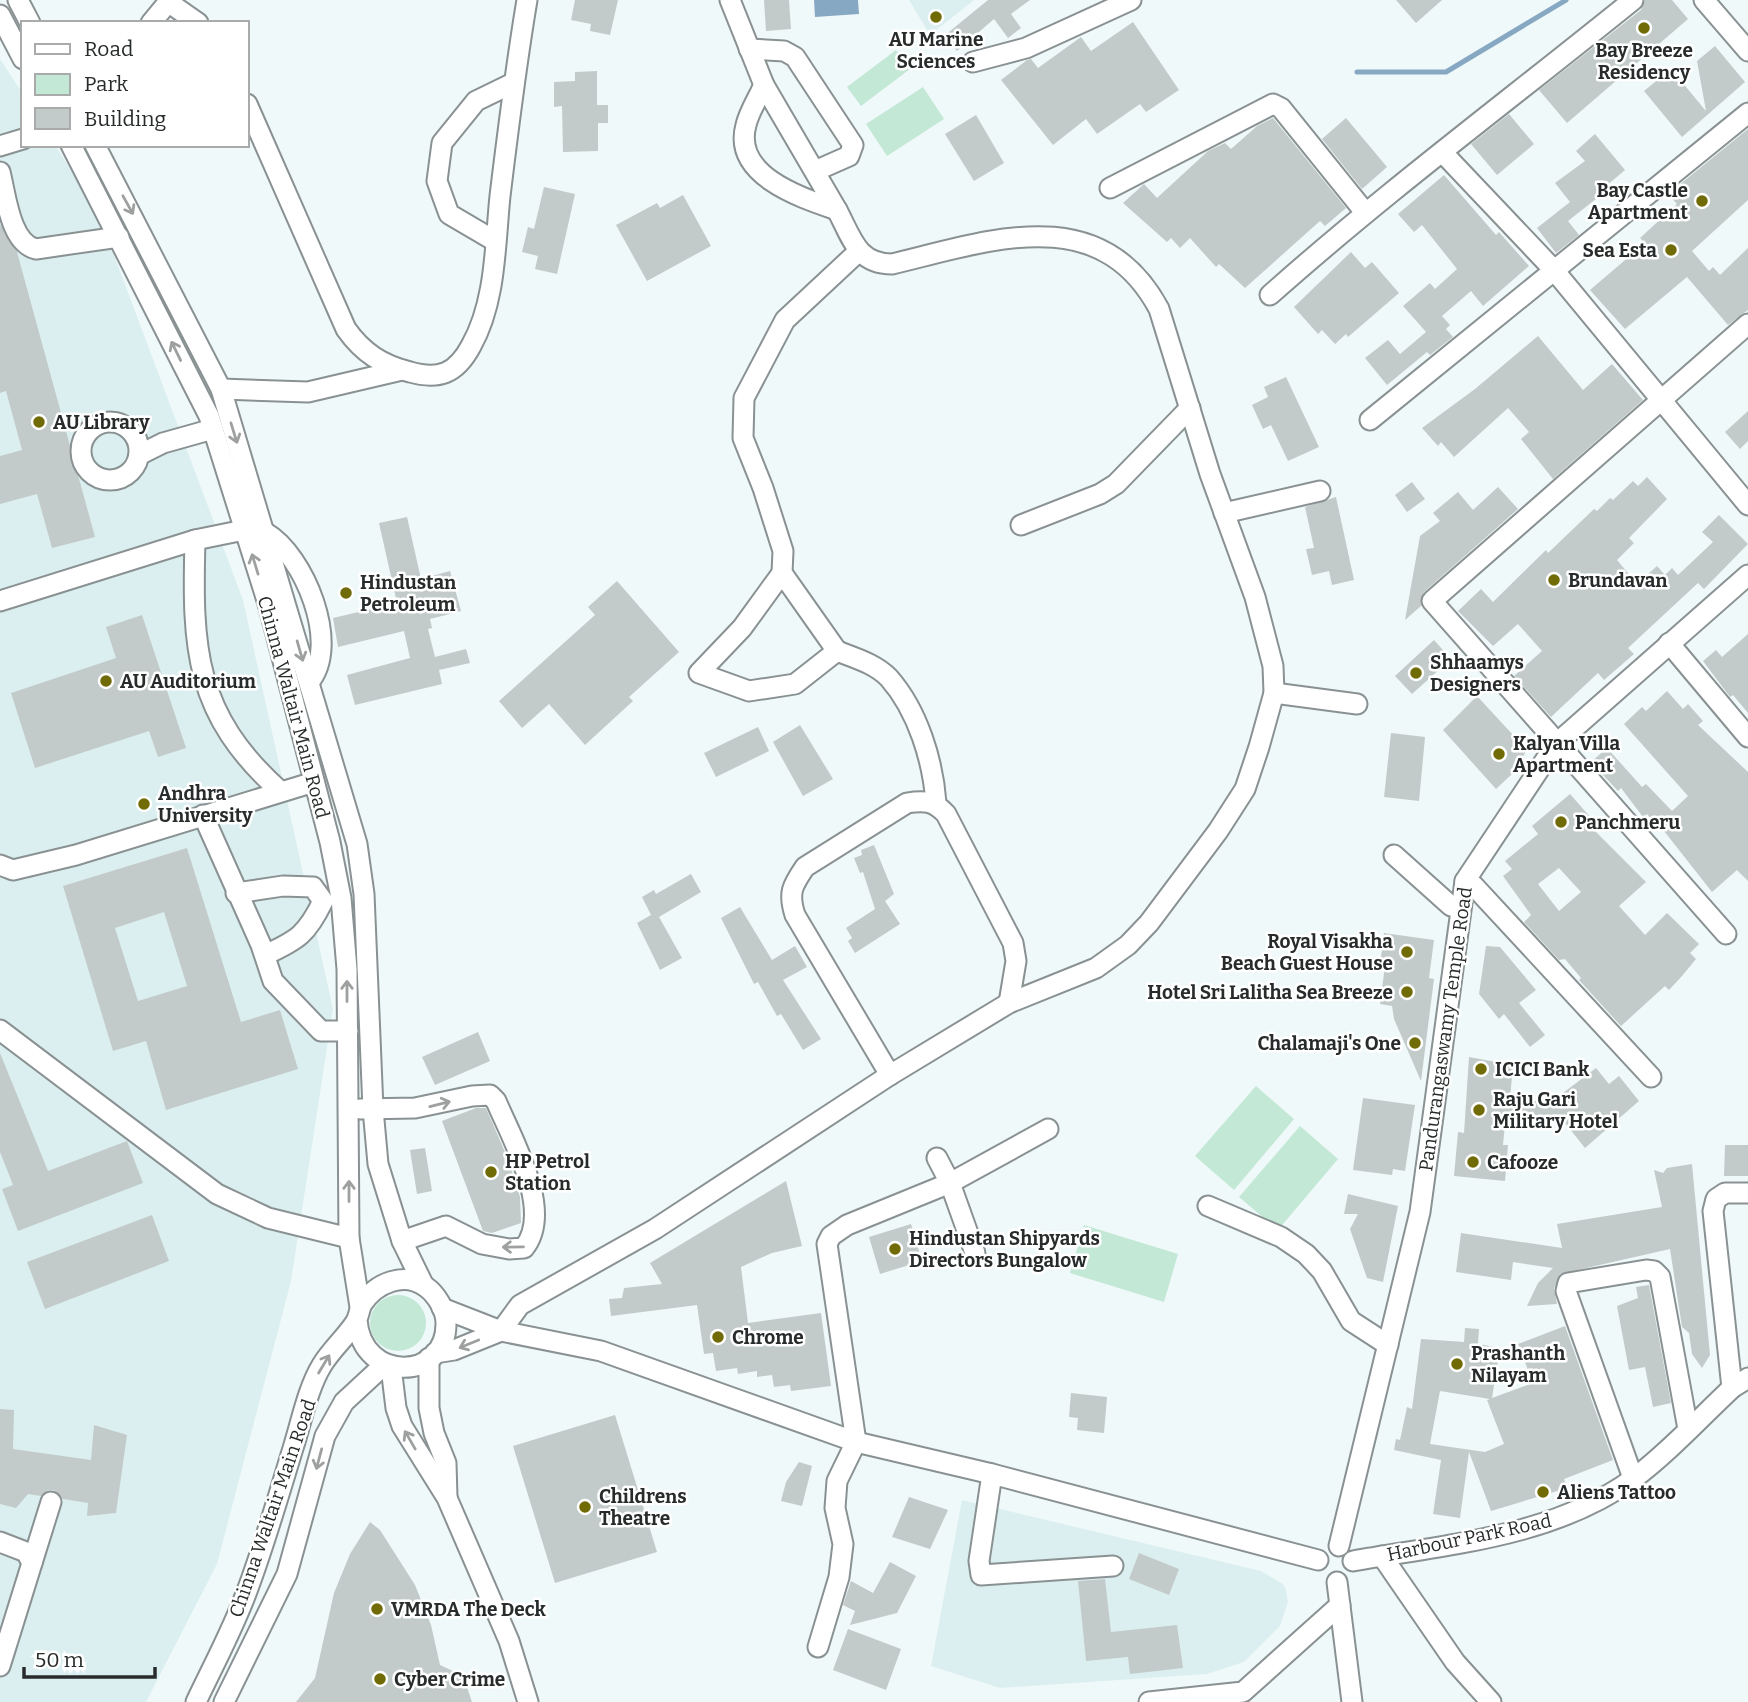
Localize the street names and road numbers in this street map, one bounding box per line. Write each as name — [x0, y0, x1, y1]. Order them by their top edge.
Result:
street label: Chinna Waltair Main Road — [253, 593, 334, 821]
street label: Pandurangaswamy Temple Road — [1414, 885, 1477, 1173]
street label: Chinna Waltair Main Road — [224, 1396, 321, 1620]
street label: Harbour Park Road — [1385, 1509, 1554, 1566]

